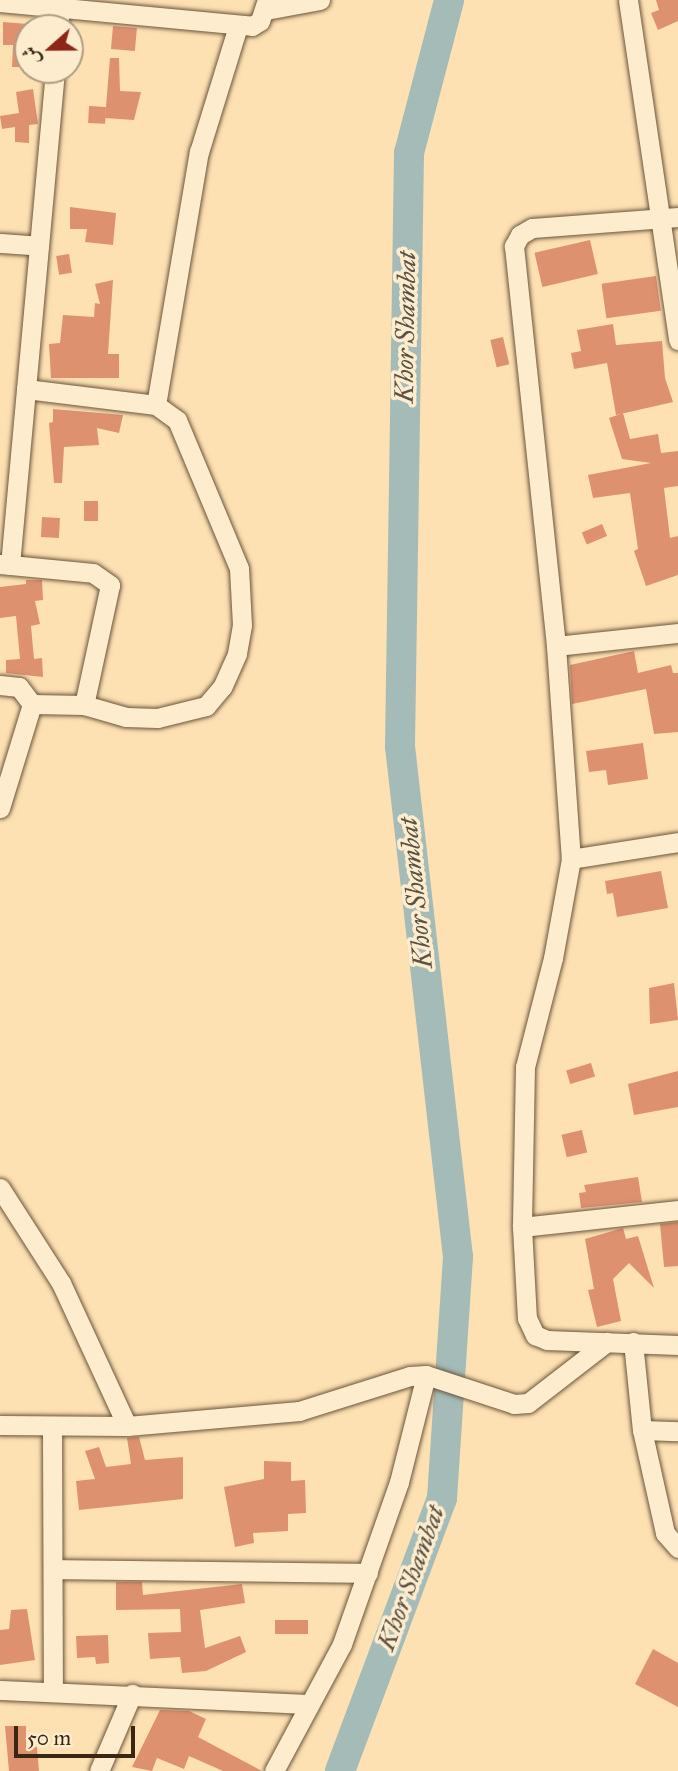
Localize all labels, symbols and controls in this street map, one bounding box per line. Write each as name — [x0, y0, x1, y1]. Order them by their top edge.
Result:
north arrow — [14, 14, 84, 84]
text: ش — [17, 43, 45, 69]
water label: Khor Shambat — [389, 251, 423, 403]
water label: Khor Shambat — [393, 816, 439, 970]
water label: Khor Shambat — [370, 1501, 452, 1655]
scale bar — [18, 1712, 138, 1756]
text: 50 m — [27, 1725, 71, 1751]

